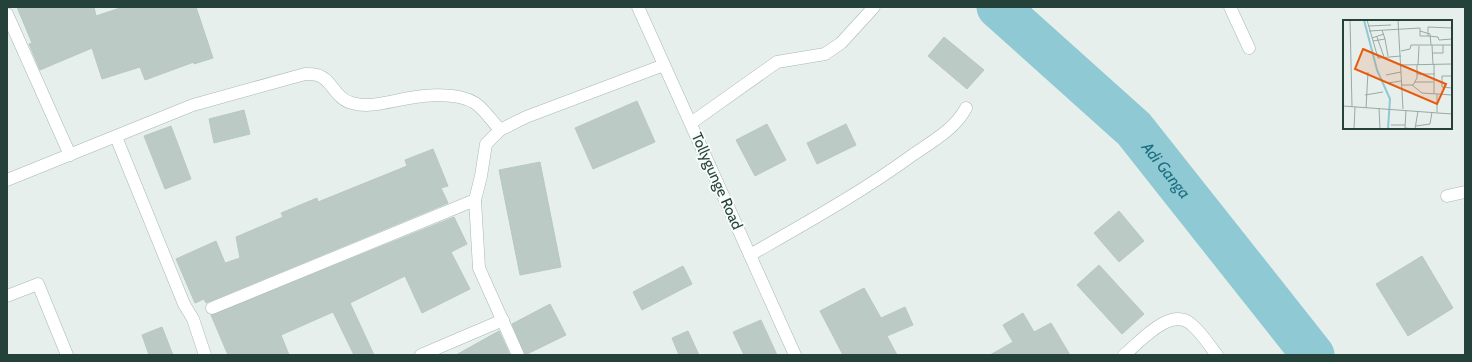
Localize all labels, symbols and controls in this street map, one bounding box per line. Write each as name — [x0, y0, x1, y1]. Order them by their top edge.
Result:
inset map — [1343, 20, 1452, 129]
street label: Tollygunge Road — [688, 130, 746, 232]
water label: Adi Ganga — [1138, 137, 1195, 202]

